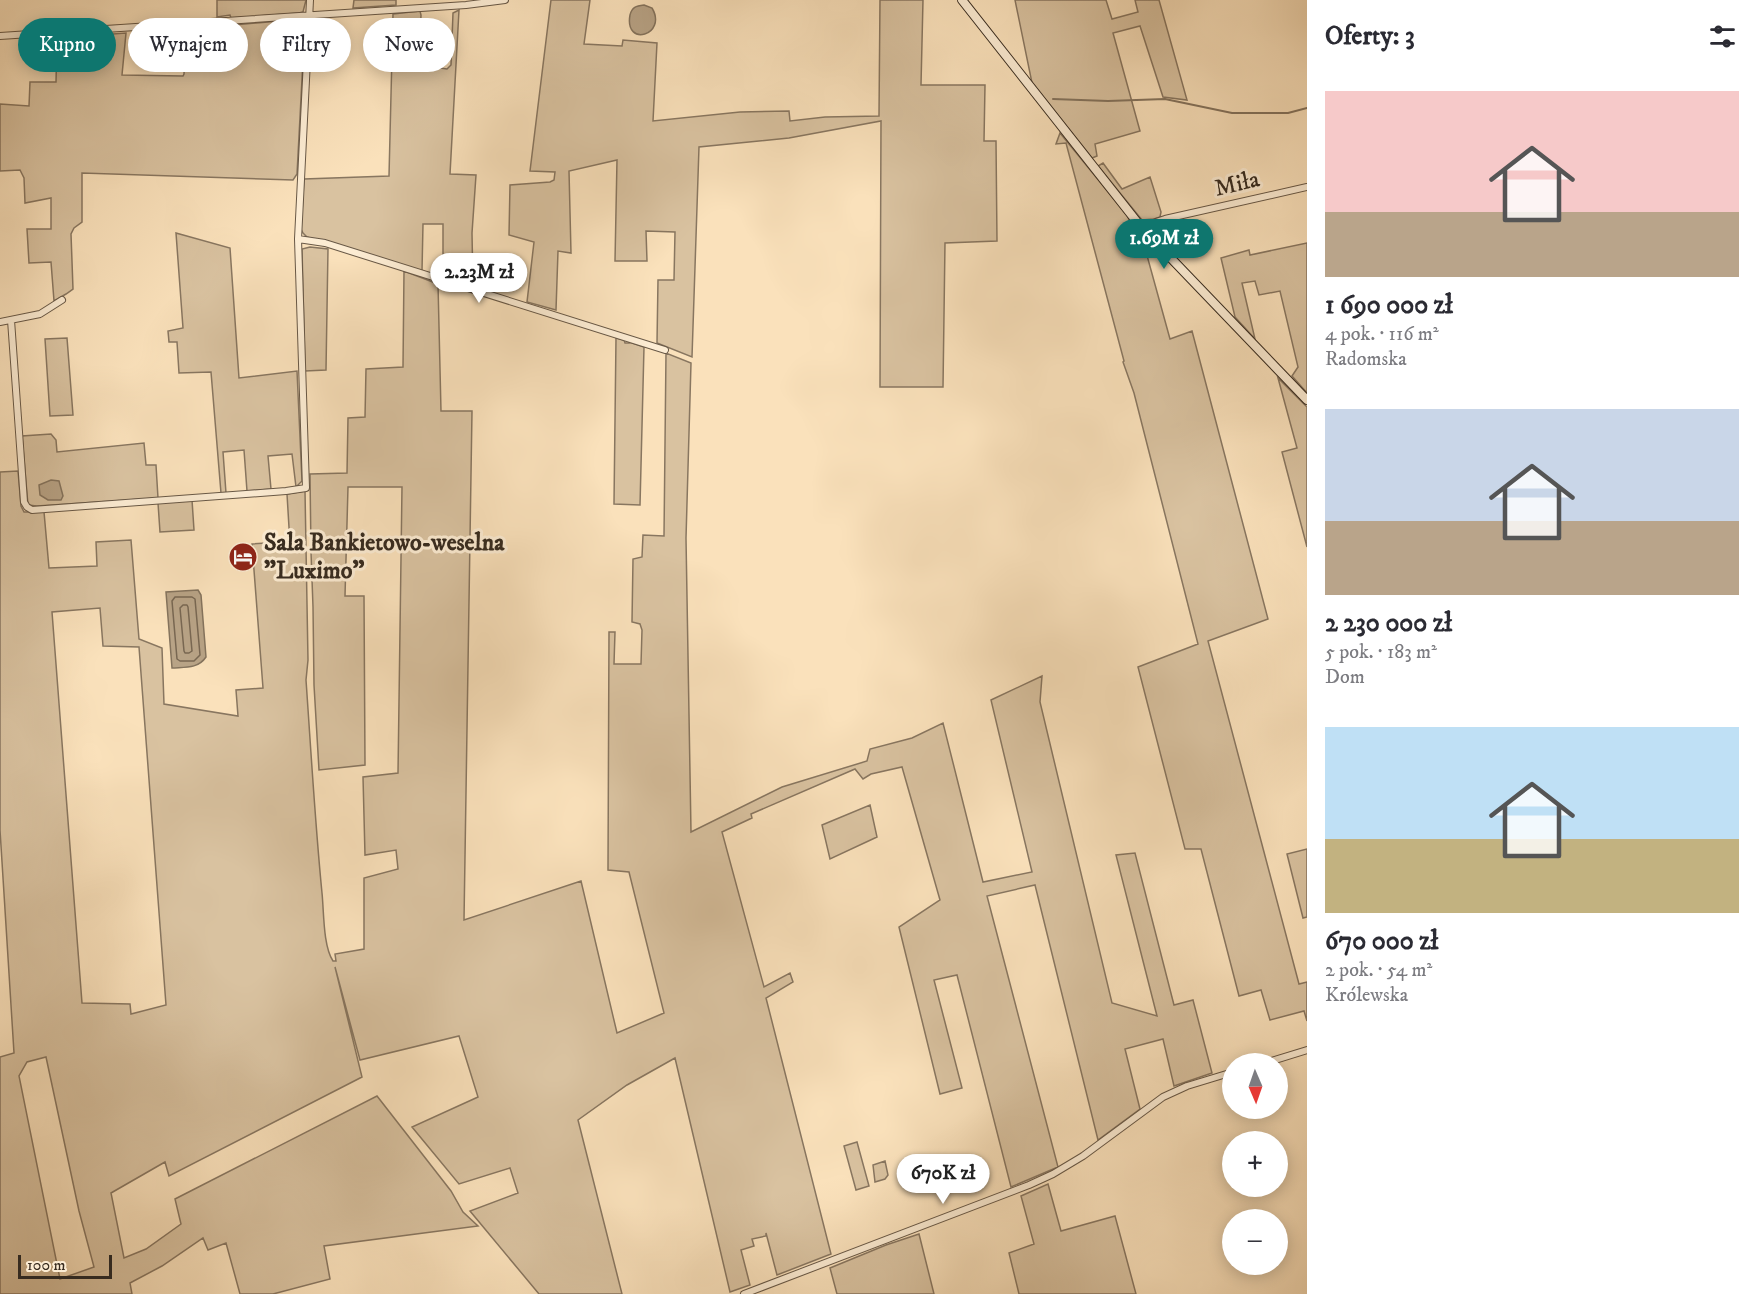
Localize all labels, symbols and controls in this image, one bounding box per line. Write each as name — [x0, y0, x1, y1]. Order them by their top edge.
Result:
chip: Kupno — [18, 18, 116, 72]
chip: Wynajem — [128, 18, 248, 72]
chip: Filtry — [260, 18, 351, 72]
chip: Nowe — [363, 18, 455, 72]
text: Oferty: 3 — [1325, 20, 1415, 53]
icon: filters — [1706, 20, 1739, 53]
icon: home — [1478, 130, 1586, 238]
street label: Miła — [1211, 164, 1263, 204]
pin: 1.69M zł — [1102, 219, 1226, 270]
text: 1.69M zł — [1129, 226, 1199, 251]
pin: 2.23M zł — [417, 253, 541, 304]
text: 2.23M zł — [444, 260, 514, 285]
text: 1 690 000 zł — [1325, 289, 1453, 322]
text: 4 pok. · 116 m² — [1325, 322, 1439, 347]
text: Radomska — [1325, 347, 1407, 372]
icon: home — [1478, 448, 1586, 556]
place label: Sala Bankietowo-weselna "Luximo" — [264, 528, 505, 586]
hotel icon: Sala Bankietowo-weselna "Luximo" — [227, 541, 259, 573]
text: 2 230 000 zł — [1325, 607, 1452, 640]
text: 5 pok. · 183 m² — [1325, 640, 1437, 665]
text: Dom — [1325, 665, 1365, 690]
icon: home — [1478, 766, 1586, 874]
text: 670 000 zł — [1325, 925, 1438, 958]
text: 2 pok. · 54 m² — [1325, 958, 1432, 983]
text: Królewska — [1325, 983, 1408, 1008]
north arrow — [1222, 1053, 1288, 1119]
map controls — [1222, 1053, 1288, 1275]
button: + — [1222, 1131, 1288, 1197]
pin: 670K zł — [888, 1154, 998, 1205]
text: 670K zł — [911, 1161, 975, 1186]
button: − — [1222, 1209, 1288, 1275]
scale bar — [18, 1252, 112, 1280]
text: 100 m — [27, 1255, 66, 1275]

